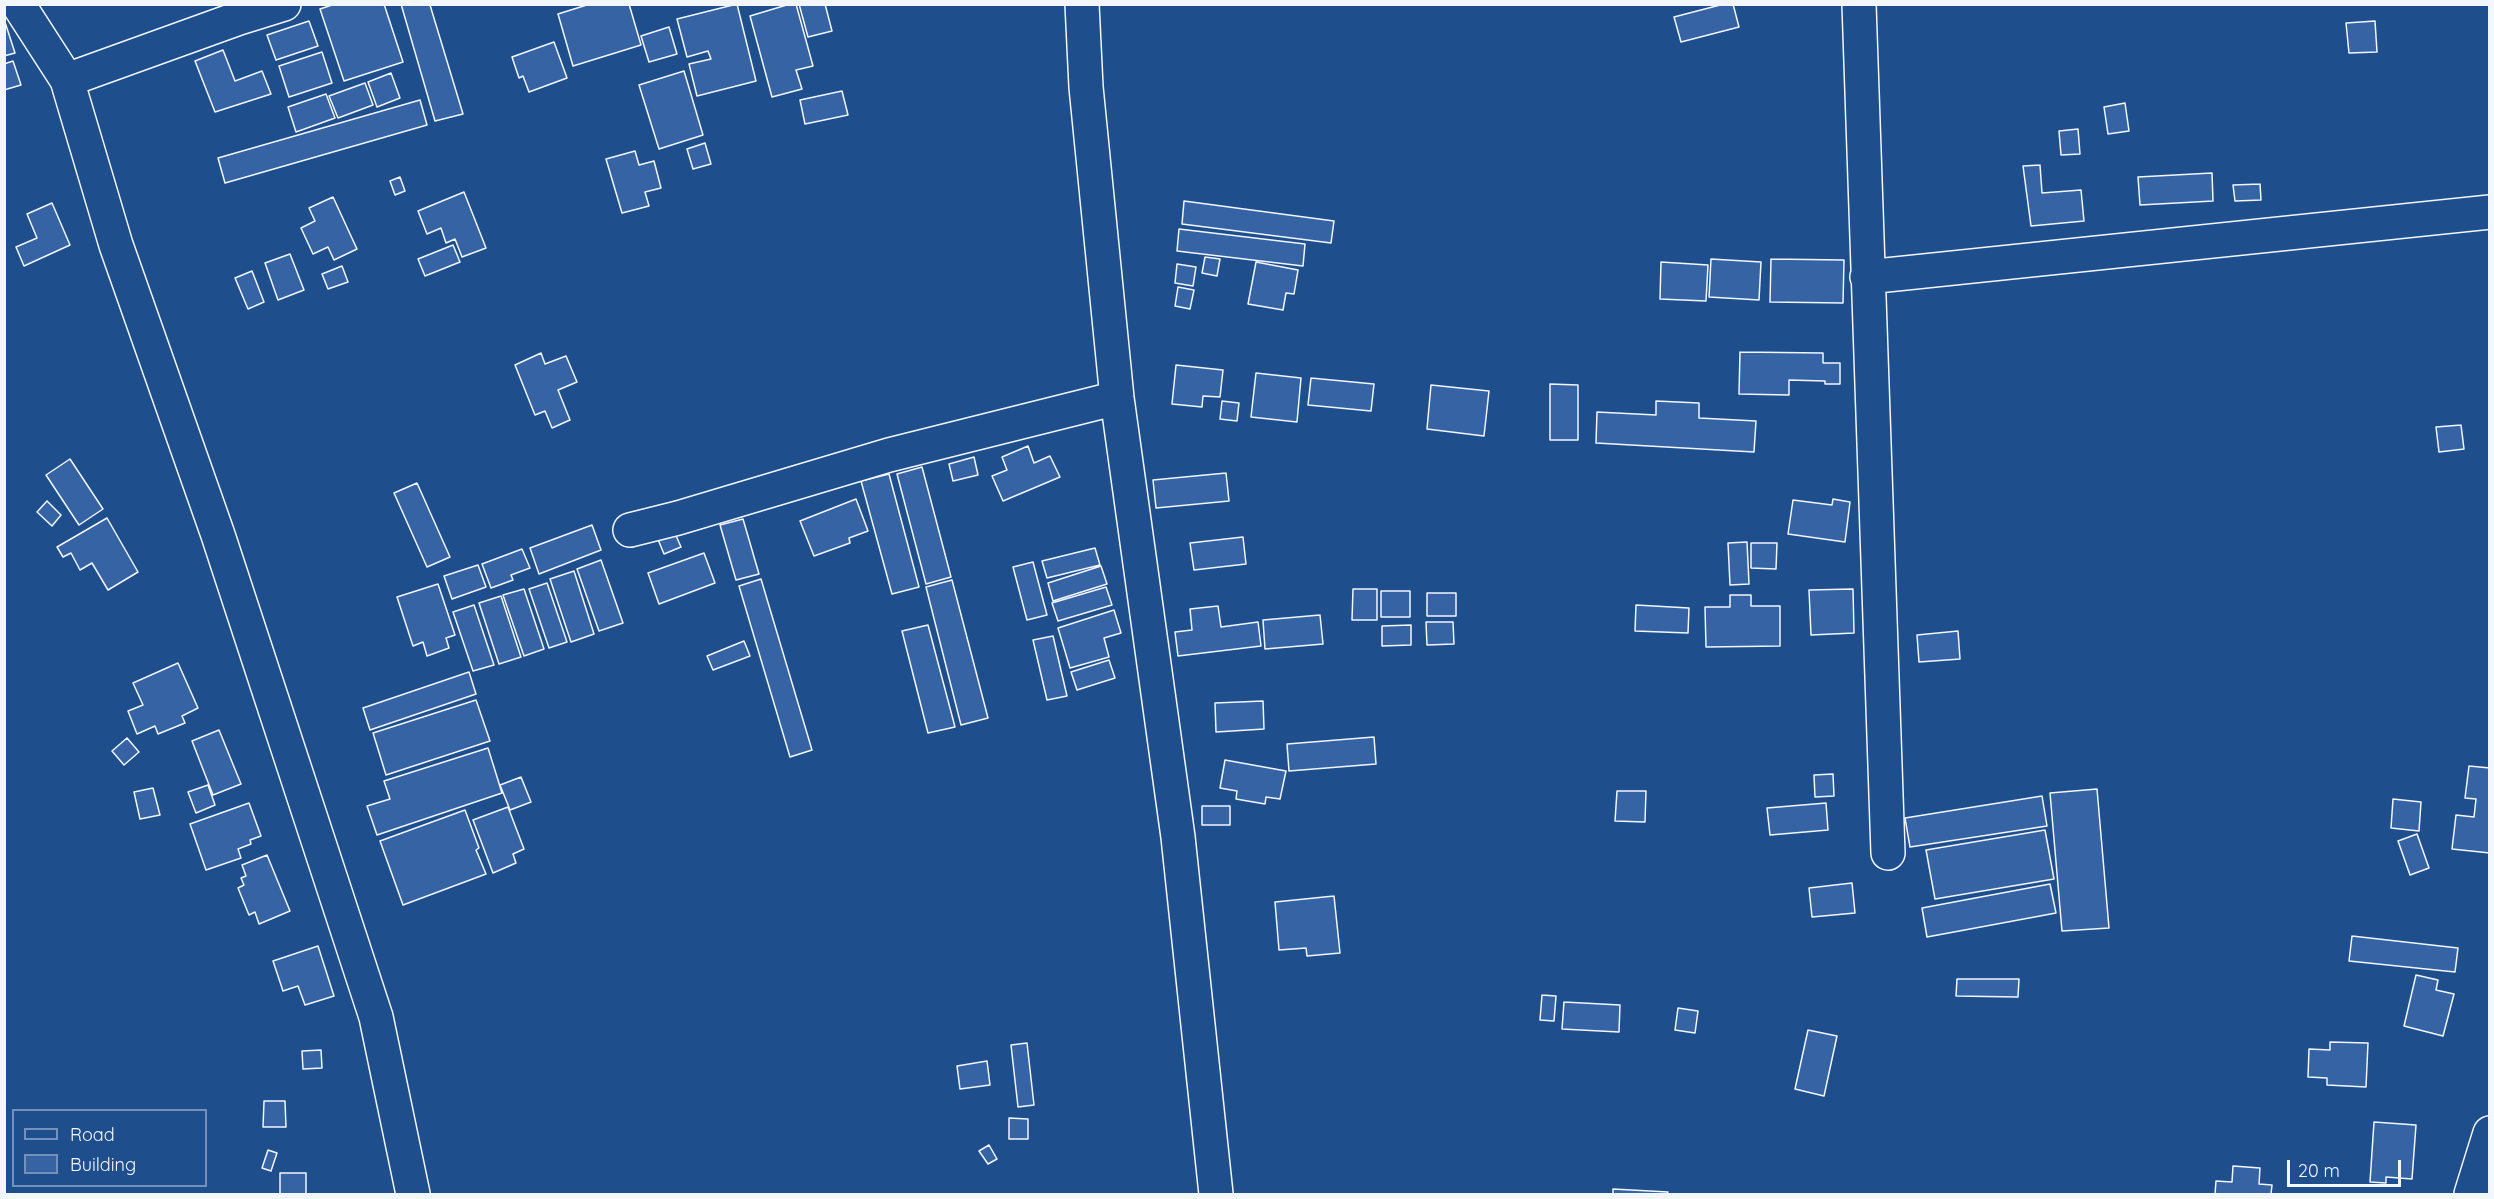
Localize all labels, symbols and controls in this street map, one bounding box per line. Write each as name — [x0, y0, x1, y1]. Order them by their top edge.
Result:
legend — [12, 1109, 207, 1187]
text: Road — [70, 1123, 115, 1146]
scale bar — [2290, 1148, 2404, 1186]
text: Building — [70, 1153, 136, 1176]
text: 20 m — [2298, 1159, 2340, 1182]

